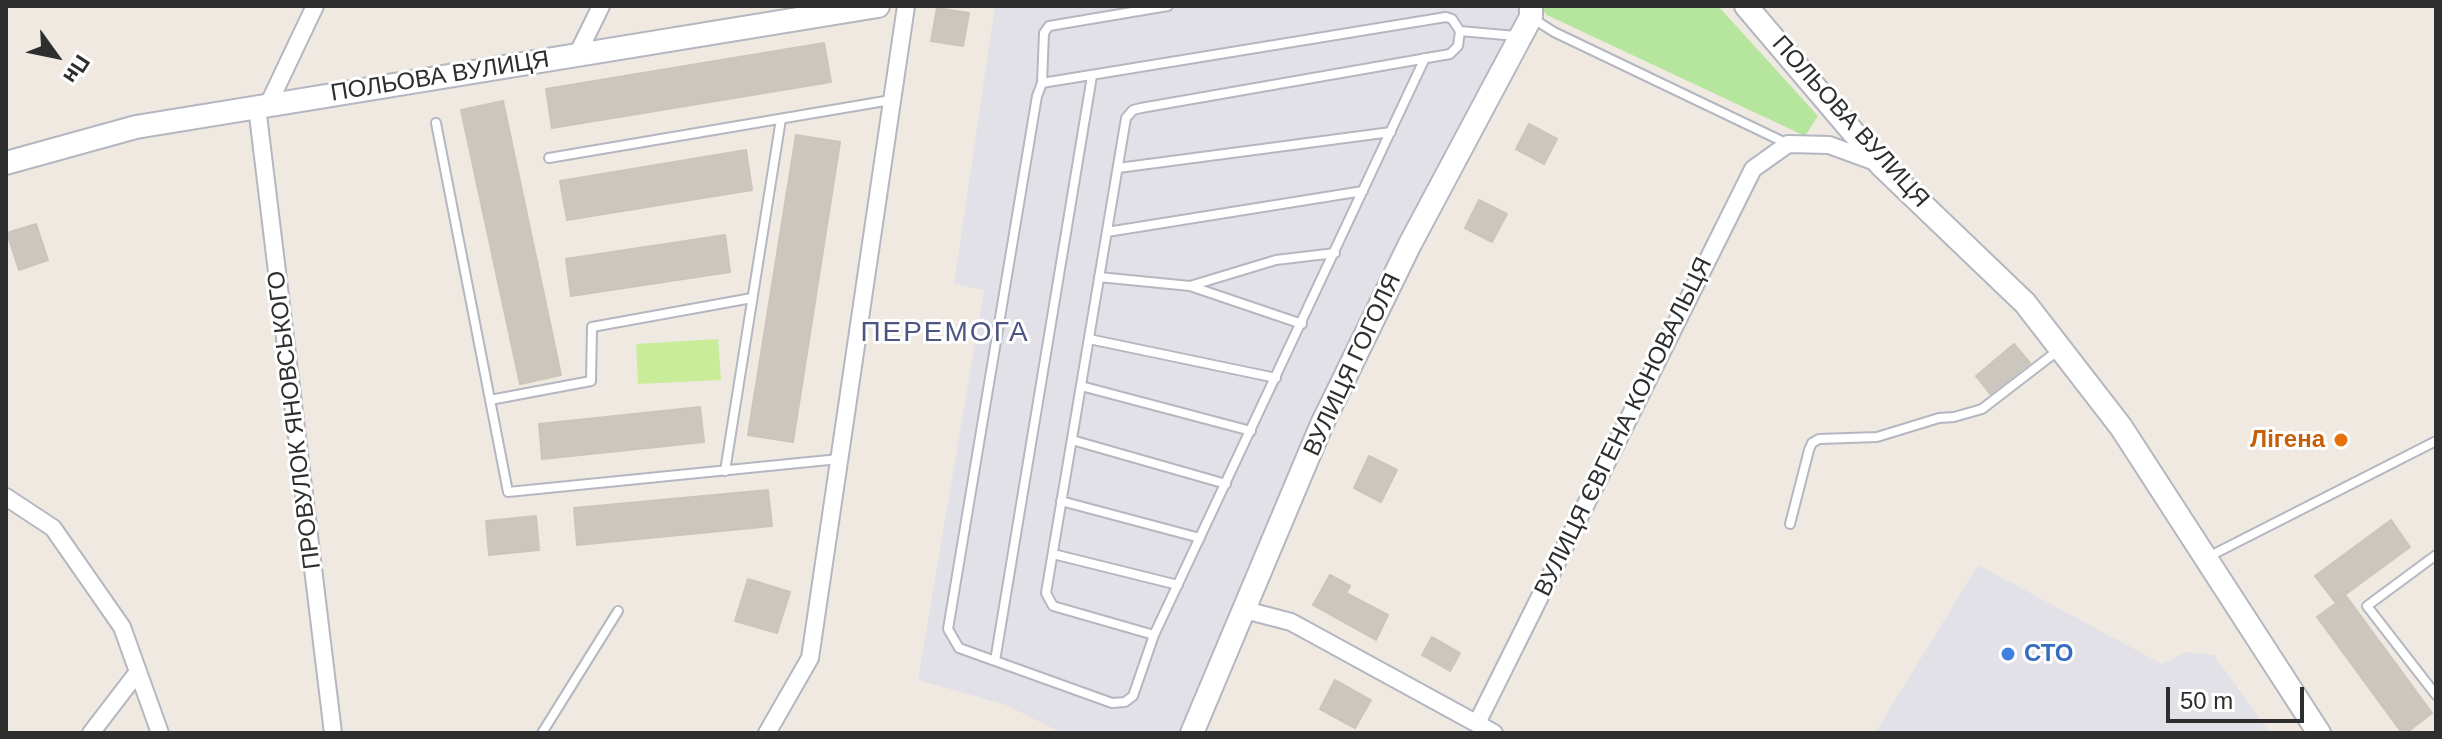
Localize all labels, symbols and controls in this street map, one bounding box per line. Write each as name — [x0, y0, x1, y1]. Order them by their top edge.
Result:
north arrow — [16, 16, 96, 96]
street label: ПОЛЬОВА ВУЛИЦЯ — [1765, 30, 1935, 214]
street label: ПОЛЬОВА ВУЛИЦЯ — [329, 45, 551, 109]
text: Пн — [58, 50, 95, 88]
street label: ВУЛИЦЯ ЄВГЕНА КОНОВАЛЬЦЯ — [1529, 253, 1719, 601]
street label: ПРОВУЛОК ЯНОВСЬКОГО — [262, 269, 328, 571]
street label: ВУЛИЦЯ ГОГОЛЯ — [1298, 269, 1408, 461]
district label: ПЕРЕМОГА — [860, 316, 1030, 350]
place label: Лігена — [2250, 426, 2325, 454]
marker: Лігена — [2332, 431, 2350, 449]
place label: СТО — [2024, 640, 2073, 668]
marker: СТО — [1999, 645, 2017, 663]
scale bar — [2170, 671, 2308, 721]
text: 50 m — [2180, 687, 2233, 714]

